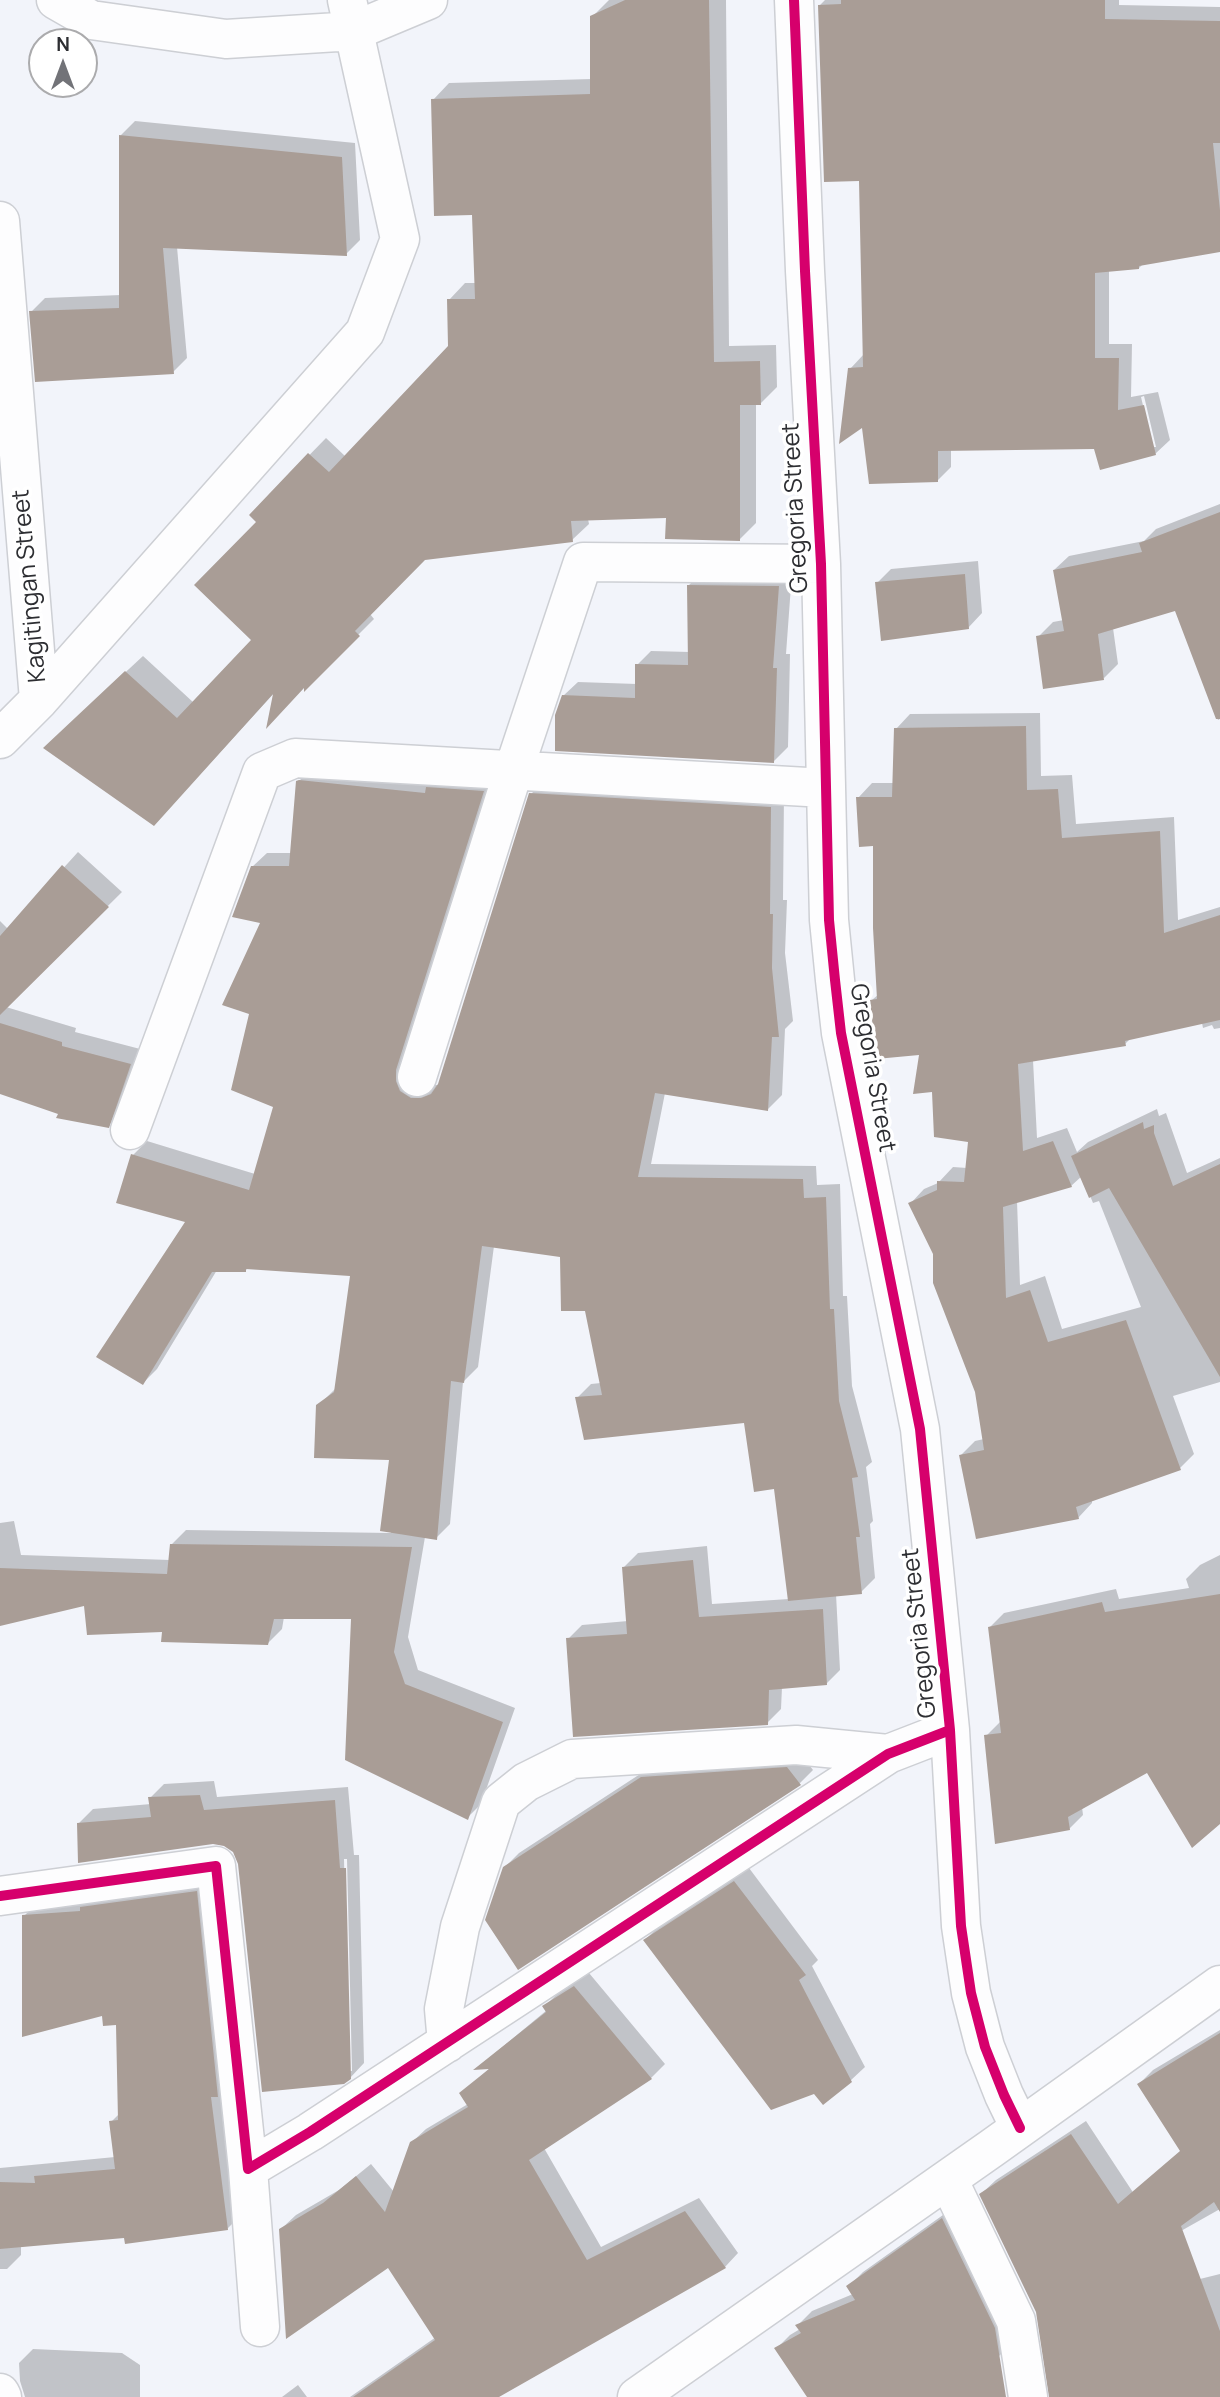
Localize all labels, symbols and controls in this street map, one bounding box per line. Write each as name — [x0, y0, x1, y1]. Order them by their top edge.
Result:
north arrow — [28, 28, 98, 98]
text: N — [56, 31, 70, 57]
street label: Gregoria Street — [777, 422, 815, 594]
street label: Kagitingan Street — [7, 488, 53, 684]
street label: Gregoria Street — [843, 981, 901, 1155]
street label: Gregoria Street — [897, 1547, 943, 1719]

